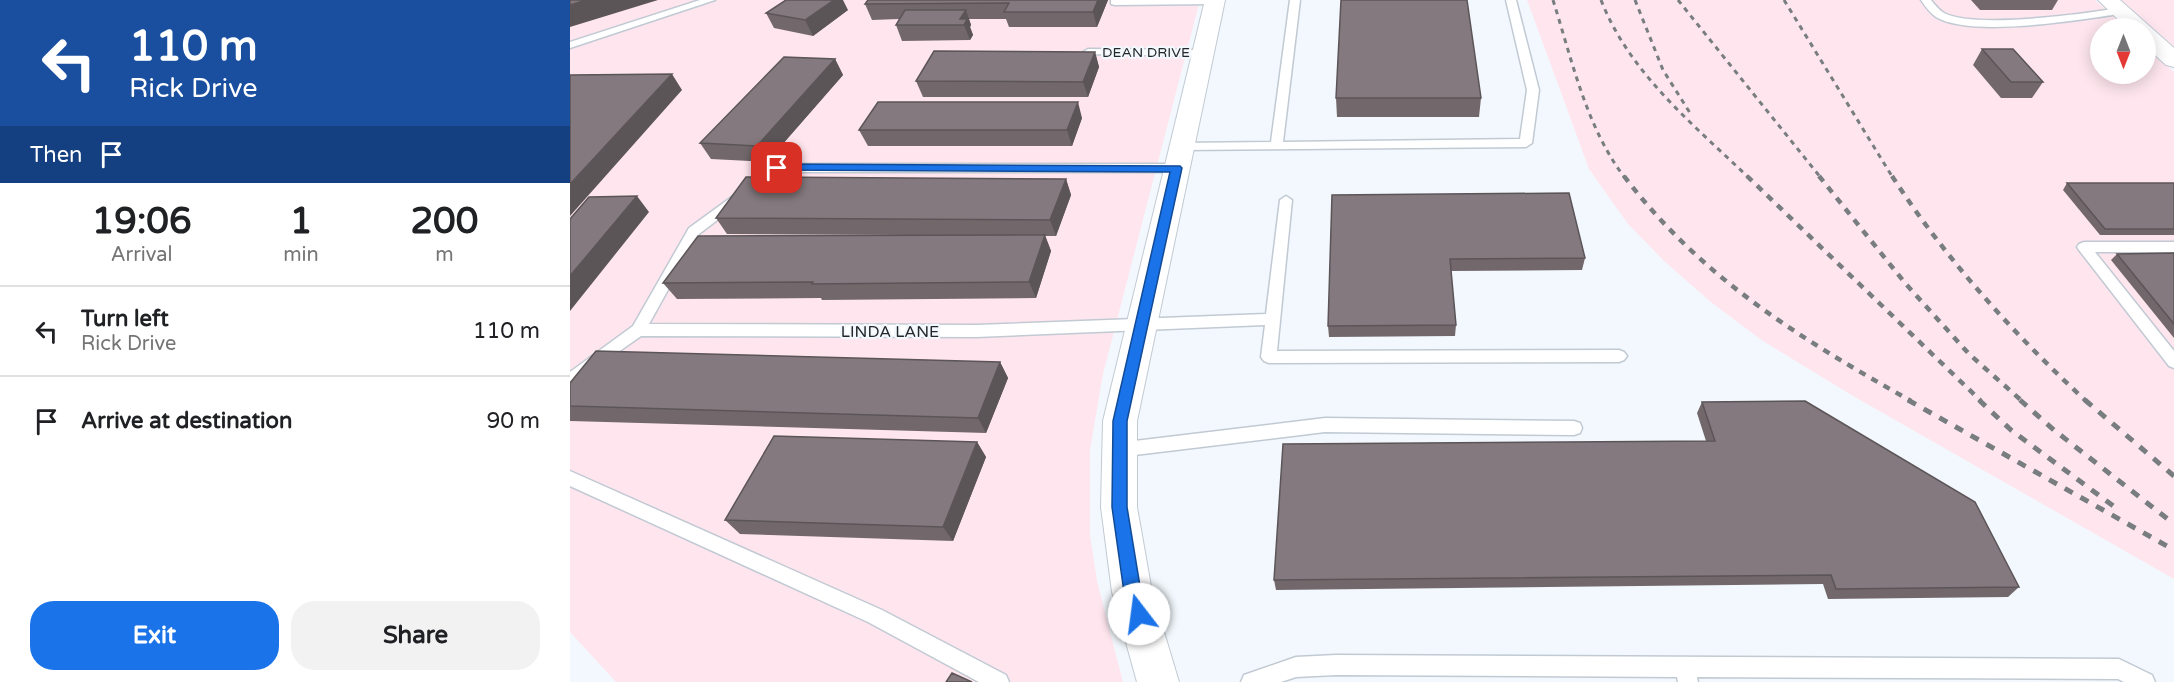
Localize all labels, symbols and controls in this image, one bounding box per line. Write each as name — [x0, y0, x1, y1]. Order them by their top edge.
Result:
north arrow — [2090, 18, 2156, 84]
map controls — [2090, 18, 2156, 84]
text: 110 m — [129, 21, 258, 72]
icon: left — [30, 24, 108, 102]
street label: DEAN DRIVE — [1102, 44, 1190, 61]
text: Rick Drive — [129, 72, 258, 105]
icon: arrive — [95, 138, 128, 171]
text: Then — [30, 142, 83, 168]
pin — [751, 142, 802, 193]
icon: arrive — [760, 151, 793, 184]
text: 19:06 — [92, 200, 192, 243]
text: 1 — [290, 200, 312, 243]
text: 200 — [410, 200, 478, 243]
text: Arrival — [111, 243, 173, 267]
text: min — [283, 243, 319, 267]
text: m — [435, 243, 454, 267]
text: Turn left — [81, 306, 169, 332]
icon: left — [30, 315, 63, 348]
text: 110 m — [473, 318, 540, 344]
street label: LINDA LANE — [841, 322, 939, 342]
text: Rick Drive — [81, 332, 176, 356]
icon: arrive — [30, 405, 63, 438]
text: Arrive at destination — [81, 408, 292, 434]
text: 90 m — [486, 408, 540, 434]
position arrow — [1107, 582, 1171, 646]
button: Exit — [30, 601, 279, 670]
button: Share — [291, 601, 540, 670]

